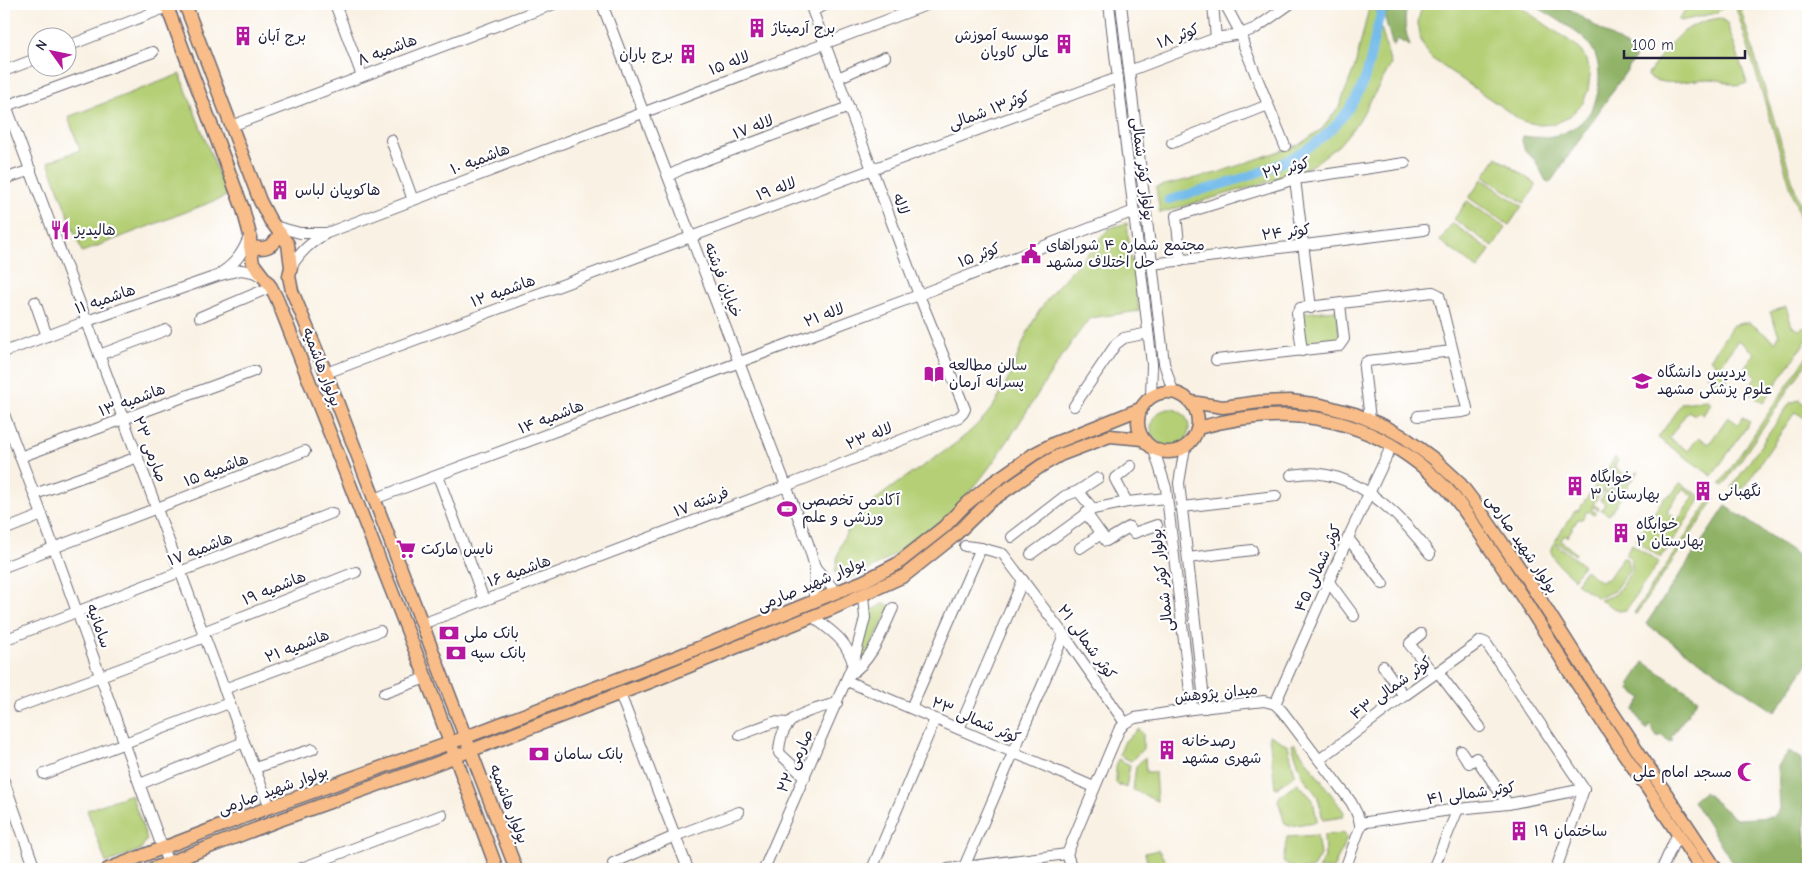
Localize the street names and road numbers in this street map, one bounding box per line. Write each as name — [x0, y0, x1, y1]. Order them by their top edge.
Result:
street label: کوثر ۱۸ — [1154, 20, 1202, 52]
street label: هاشمیه ۸ — [355, 30, 419, 70]
street label: لاله ۱۵ — [706, 47, 752, 79]
street label: کوثر۱۳ شمالی — [946, 87, 1032, 134]
street label: لاله ۱۷ — [730, 111, 776, 143]
street label: بولوار کوثر شمالی — [1127, 116, 1158, 222]
street label: هاشمیه ۱۰ — [448, 139, 512, 179]
street label: کوثر ۲۲ — [1260, 153, 1312, 183]
street label: لاله ۱۹ — [754, 174, 798, 204]
street label: لاله — [889, 191, 913, 217]
street label: کوثر ۲۴ — [1260, 220, 1312, 244]
street label: کوثر ۱۵ — [955, 239, 1003, 271]
street label: خیابان فرشته — [700, 240, 746, 320]
street label: هاشمیه ۱۲ — [468, 271, 538, 311]
street label: هاشمیه ۱۱ — [72, 280, 138, 318]
street label: لاله ۲۱ — [801, 299, 847, 331]
street label: بولوار هاشمیه — [298, 325, 345, 409]
street label: هاشمیه ۱۳ — [96, 380, 168, 420]
street label: هاشمیه ۱۴ — [516, 396, 586, 438]
street label: صارمی ۲۳ — [128, 413, 171, 485]
street label: لاله ۲۳ — [843, 419, 895, 453]
street label: هاشمیه ۱۵ — [181, 449, 251, 491]
street label: فرشته ۱۷ — [671, 483, 731, 521]
street label: بولوار شهید صارمی — [1481, 491, 1562, 598]
street label: کوثر شمالی ۴۵ — [1291, 521, 1346, 615]
street label: بولوار کوثر شمالی — [1147, 527, 1178, 633]
street label: هاشمیه ۱۷ — [165, 528, 235, 570]
street label: هاشمیه ۱۶ — [485, 551, 553, 591]
street label: بولوار شهید صارمی — [754, 553, 868, 616]
street label: هاشمیه ۱۹ — [240, 567, 308, 609]
street label: کوثر شمالی ۲۱ — [1053, 601, 1120, 683]
street label: سامانیه — [83, 602, 115, 650]
street label: هاشمیه ۲۱ — [262, 626, 332, 666]
street label: کوثر شمالی ۴۳ — [1347, 653, 1436, 724]
street label: میدان پژوهش — [1173, 680, 1259, 707]
street label: کوثر شمالی ۲۳ — [928, 693, 1023, 748]
street label: صارمی ۲۲ — [773, 727, 818, 796]
street label: بولوار شهید صارمی — [216, 762, 331, 819]
street label: بولوار هاشمیه — [485, 762, 532, 846]
street label: کوثر شمالی ۴۱ — [1426, 778, 1517, 809]

